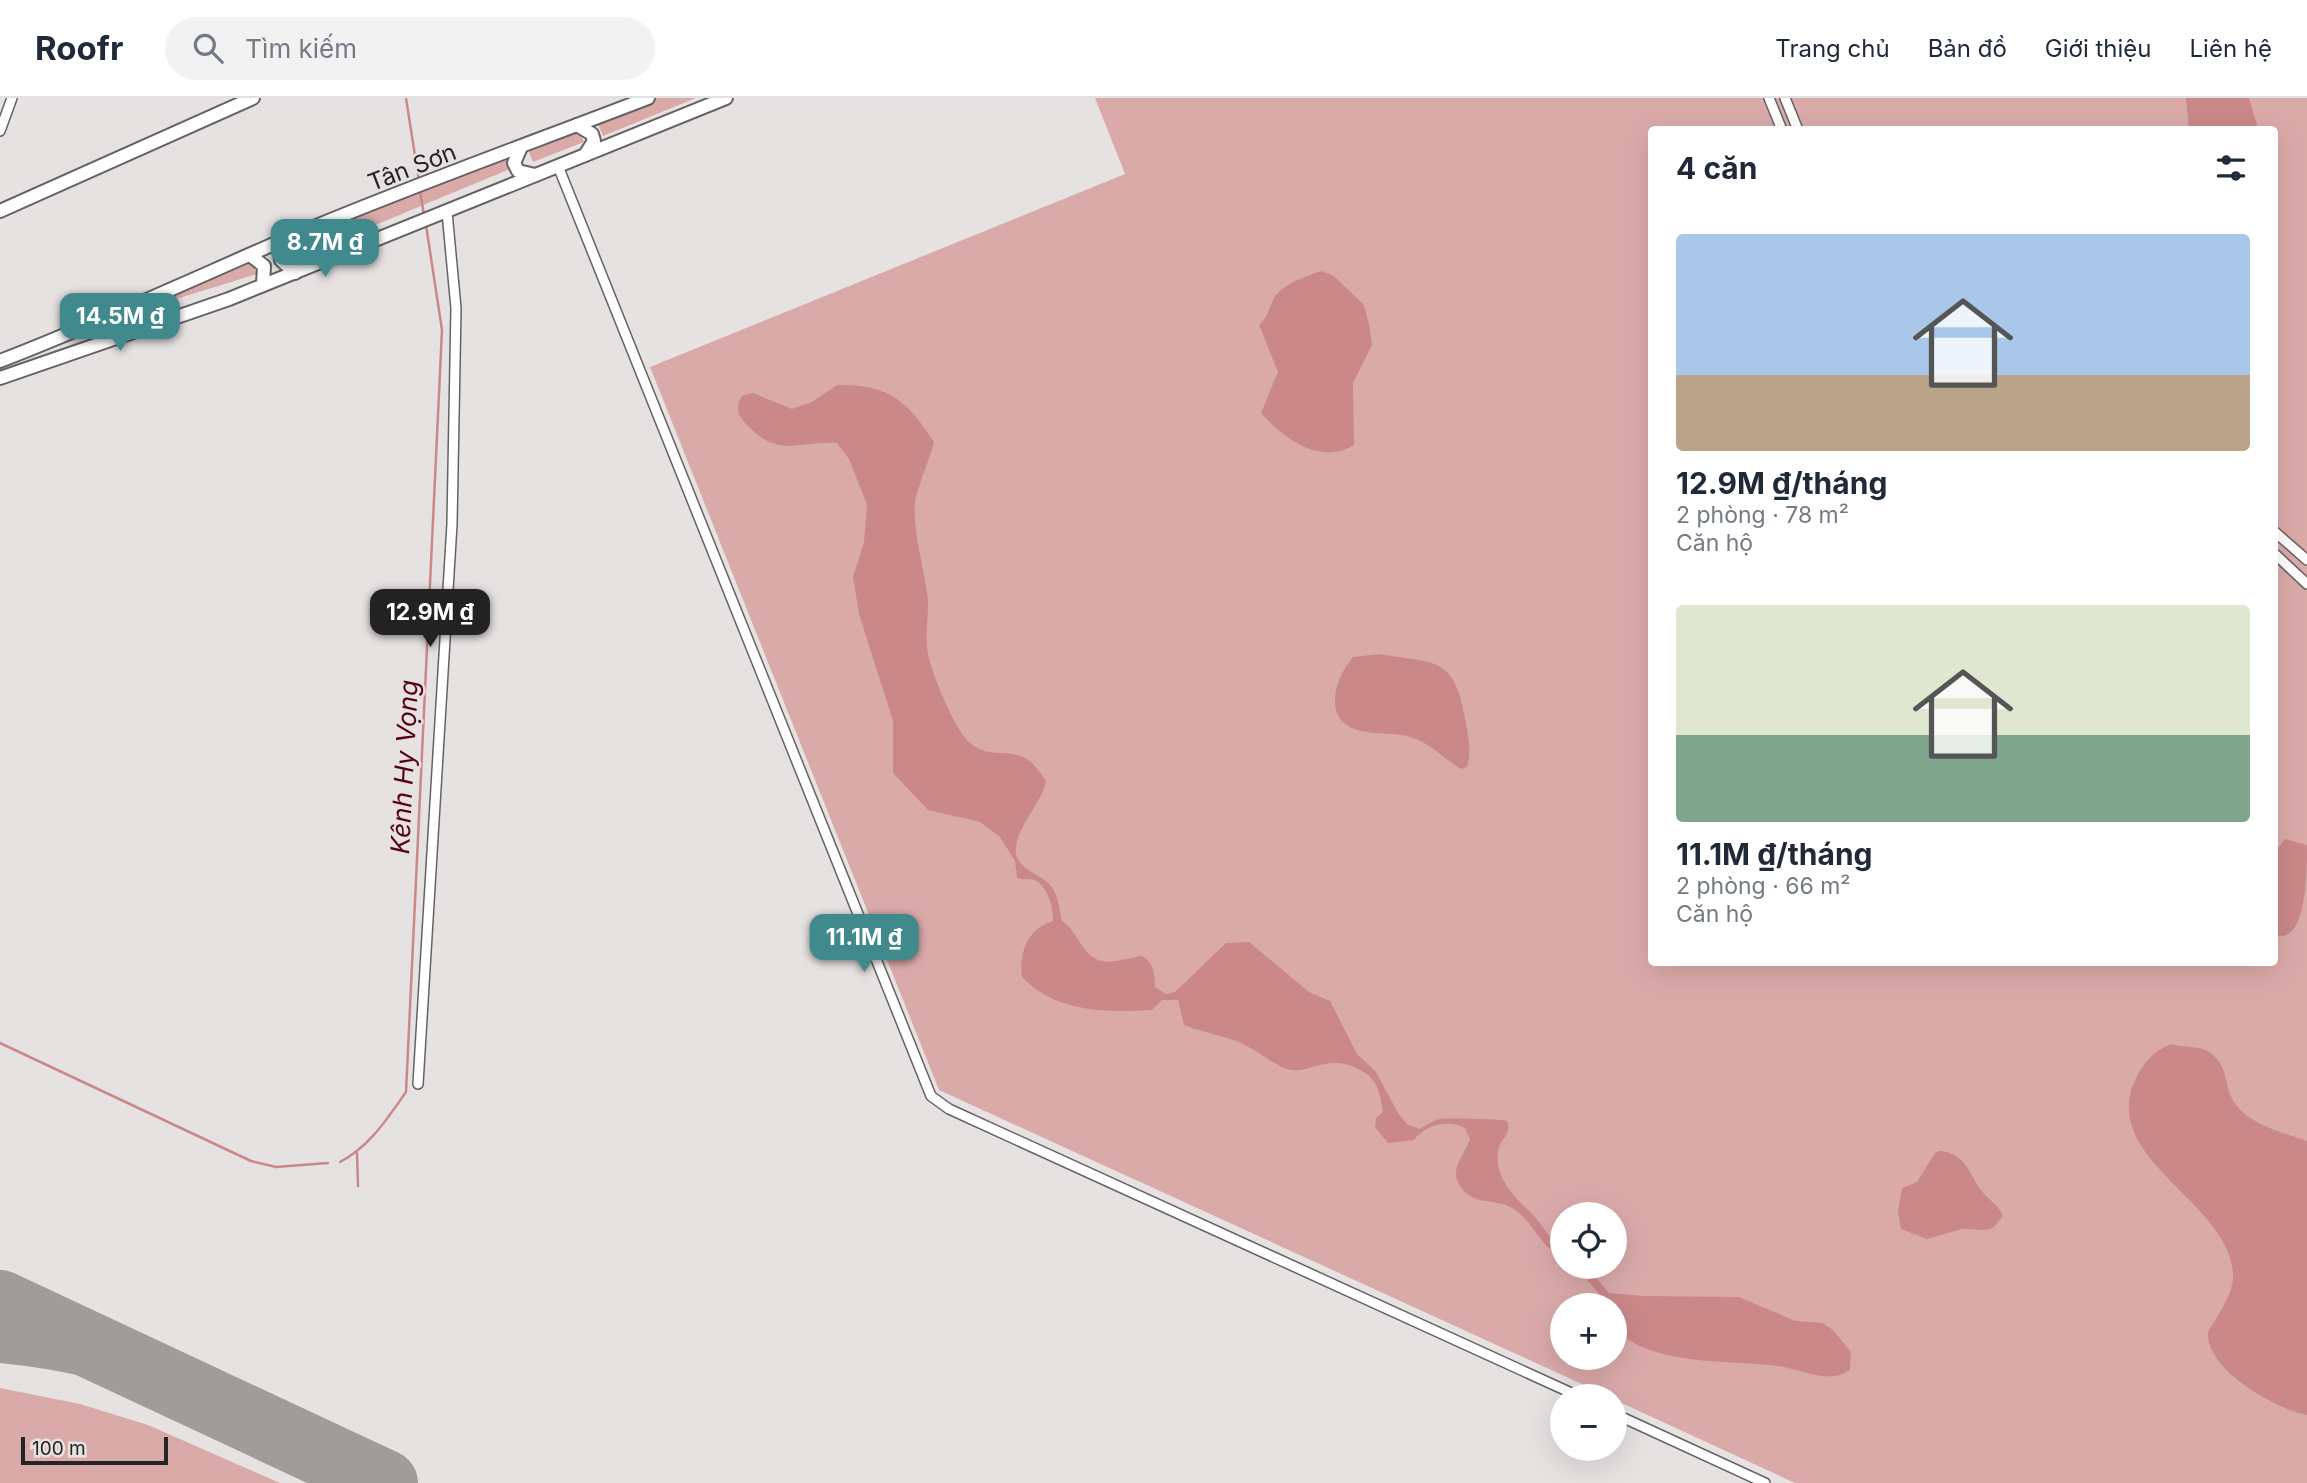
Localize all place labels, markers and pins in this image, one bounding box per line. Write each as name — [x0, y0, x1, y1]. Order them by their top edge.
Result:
pin: 8.7M ₫ — [268, 220, 382, 279]
pin: 14.5M ₫ — [55, 294, 185, 353]
pin: 12.9M ₫ — [365, 589, 495, 649]
pin: 11.1M ₫ — [799, 914, 929, 974]

